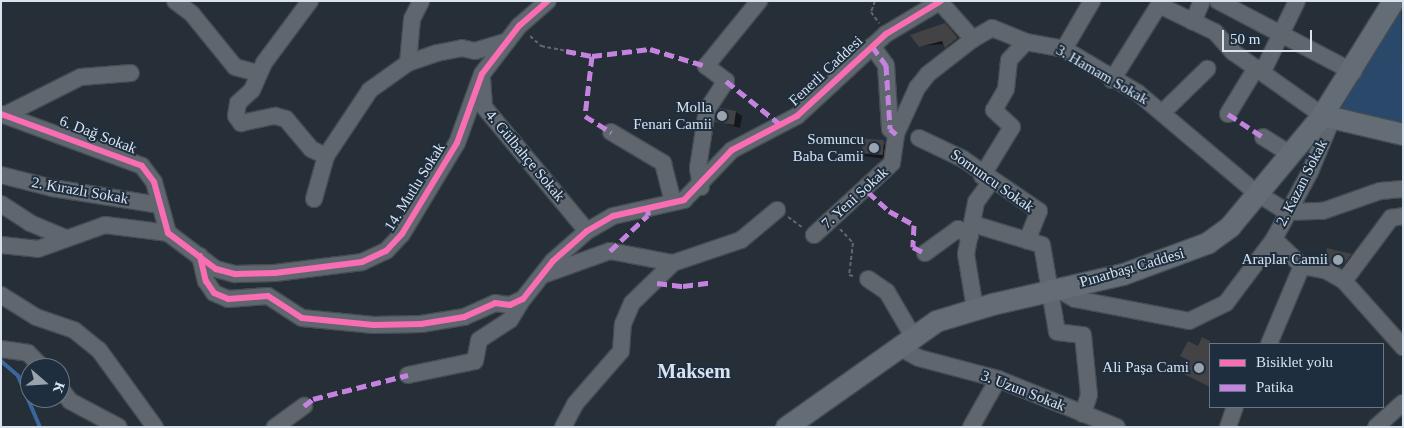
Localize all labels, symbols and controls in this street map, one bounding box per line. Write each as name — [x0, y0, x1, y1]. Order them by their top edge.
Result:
scale bar — [1224, 20, 1314, 52]
text: 50 m — [1230, 31, 1260, 47]
street label: Fenerli Caddesi — [785, 32, 867, 110]
street label: 3. Hamam Sokak — [1053, 41, 1151, 109]
place label: Molla Fenari Camii — [633, 98, 712, 133]
street label: 4. Gülbahçe Sokak — [482, 107, 568, 205]
marker: Molla Fenari Camii — [716, 110, 728, 122]
street label: 6. Dağ Sokak — [57, 112, 139, 158]
place label: Somuncu Baba Camii — [793, 130, 864, 165]
street label: 2. Kazan Sokak — [1273, 137, 1331, 229]
street label: 14. Mutlu Sokak — [381, 140, 449, 234]
marker: Somuncu Baba Camii — [868, 142, 880, 154]
street label: Somuncu Sokak — [947, 146, 1037, 216]
street label: 7. Yeni Sokak — [818, 163, 892, 233]
street label: 2. Kırazlı Sokak — [30, 174, 130, 208]
street label: Pınarbaşı Caddesi — [1078, 244, 1186, 292]
place label: Araplar Camii — [1242, 251, 1328, 269]
marker: Araplar Camii — [1332, 254, 1344, 266]
legend — [1209, 343, 1384, 408]
text: Bisiklet yolu — [1256, 354, 1333, 370]
north arrow — [20, 358, 70, 408]
district label: Maksem — [657, 359, 731, 383]
place label: Ali Paşa Cami — [1102, 359, 1189, 377]
marker: Ali Paşa Cami — [1193, 362, 1205, 374]
street label: 3. Uzun Sokak — [978, 367, 1068, 415]
text: Patika — [1256, 379, 1294, 395]
text: K — [50, 380, 68, 395]

